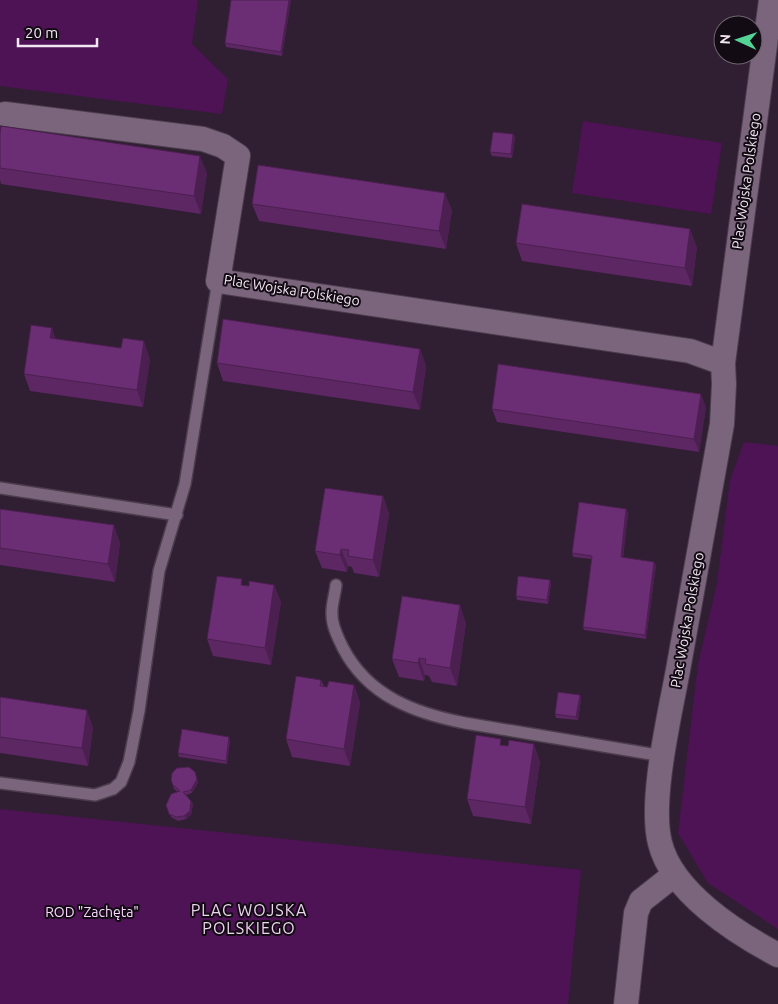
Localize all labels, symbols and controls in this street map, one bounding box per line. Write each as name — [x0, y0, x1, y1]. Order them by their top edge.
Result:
scale bar — [18, 15, 96, 47]
north arrow — [713, 15, 763, 65]
text: 20 m — [25, 24, 58, 41]
text: N — [717, 34, 733, 45]
street label: Plac Wojska Polskiego — [729, 112, 763, 250]
street label: Plac Wojska Polskiego — [223, 271, 361, 309]
street label: Plac Wojska Polskiego — [667, 551, 707, 689]
district label: PLAC WOJSKA POLSKIEGO — [191, 901, 307, 937]
park label: ROD "Zachęta" — [45, 904, 139, 920]

